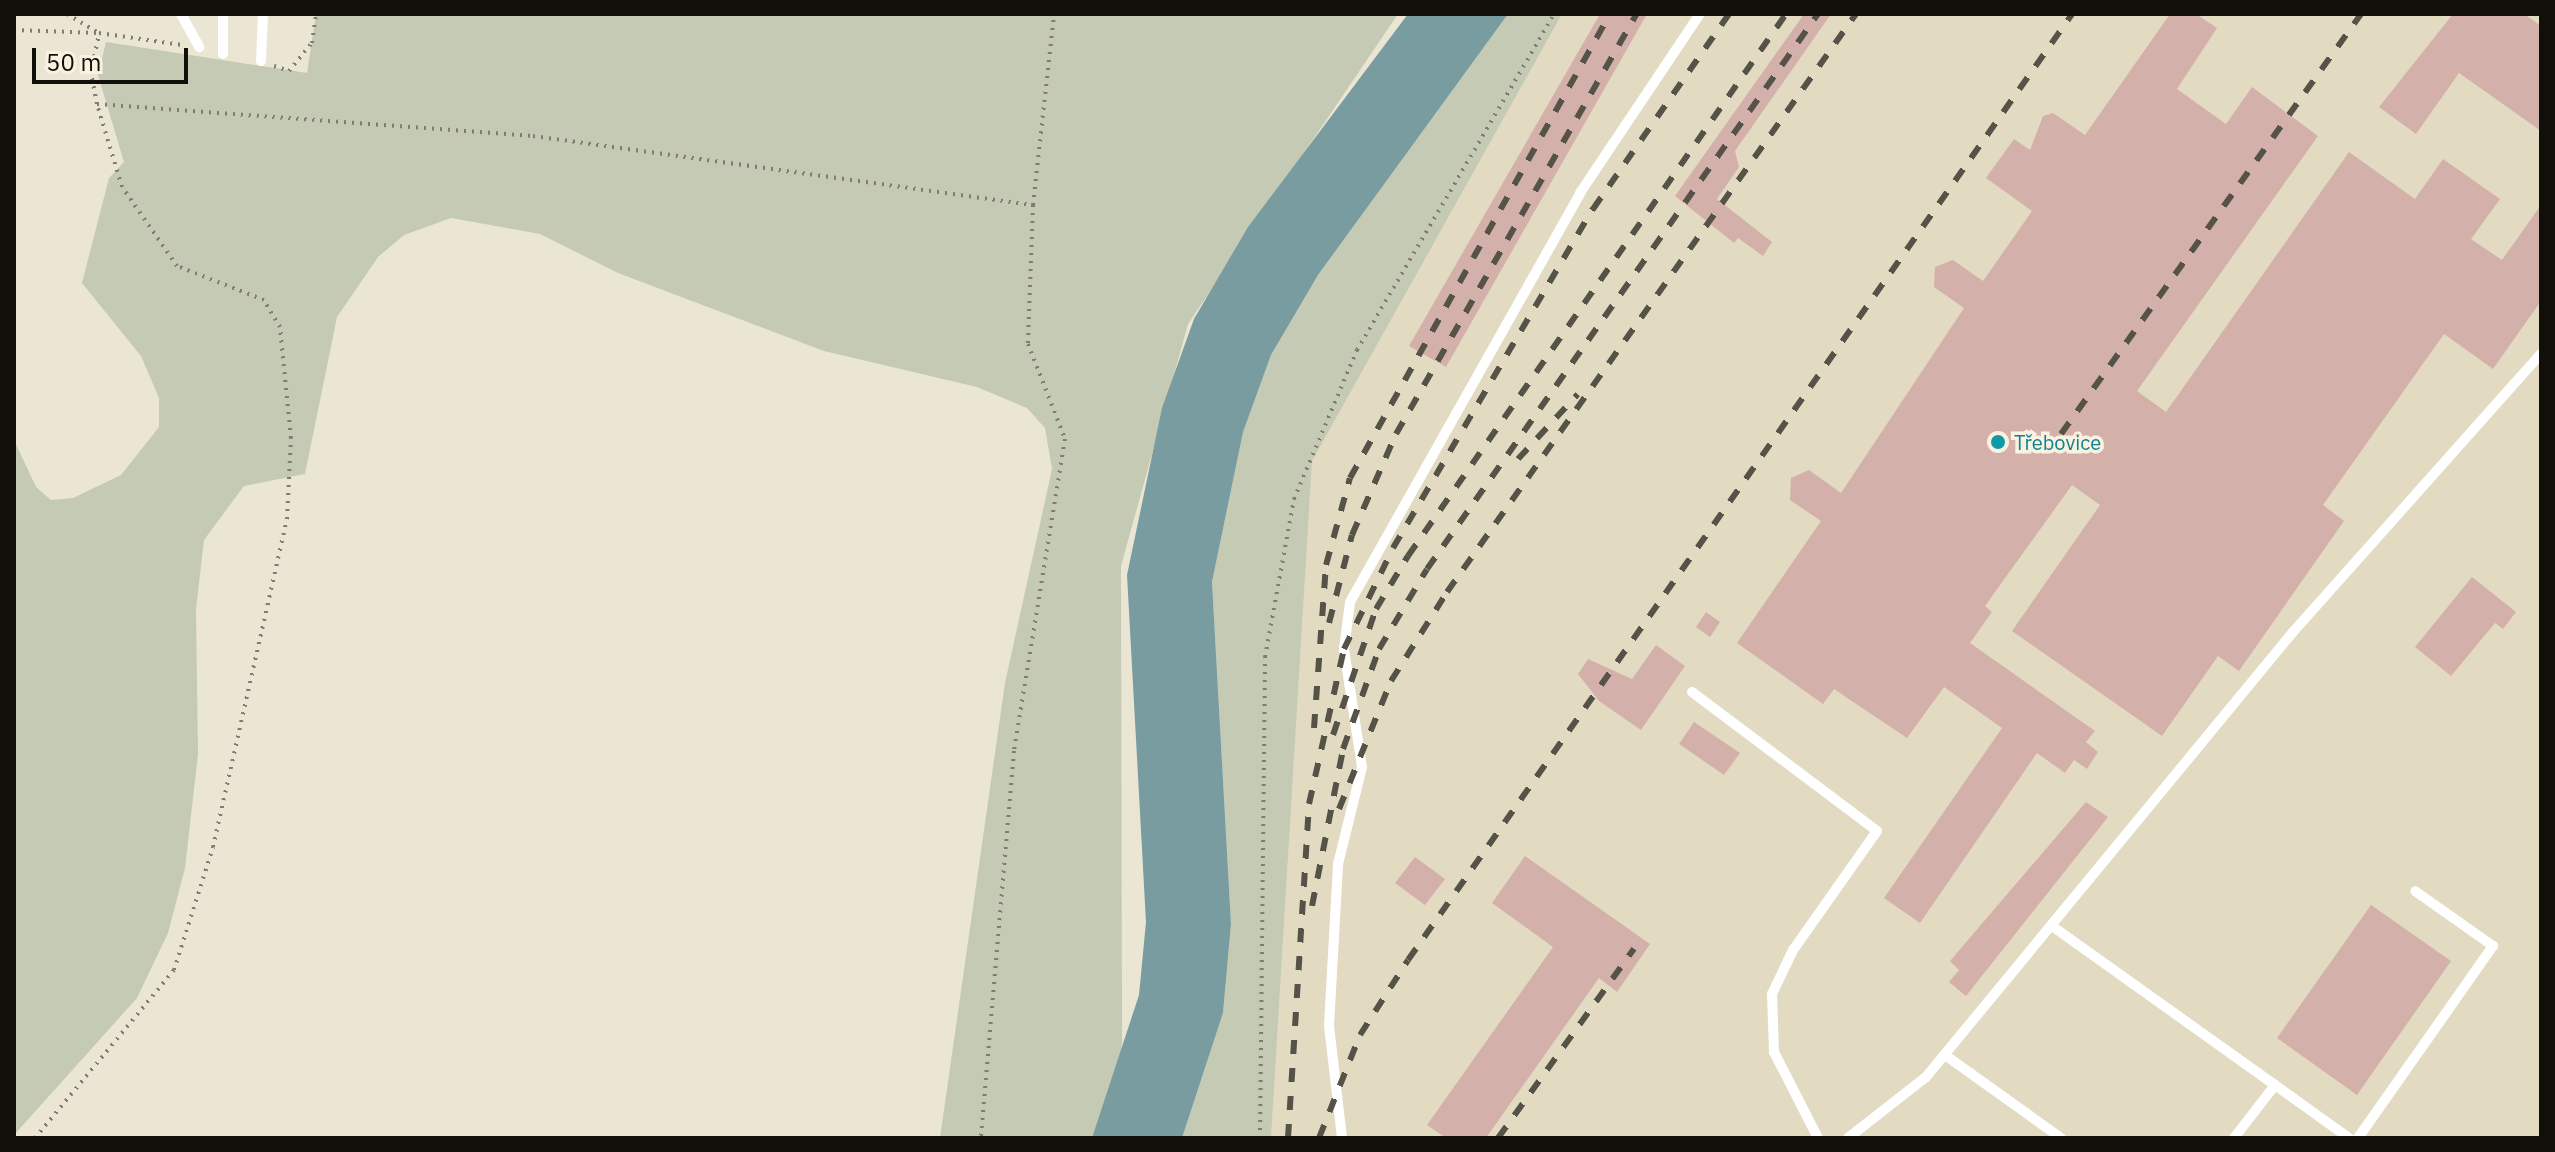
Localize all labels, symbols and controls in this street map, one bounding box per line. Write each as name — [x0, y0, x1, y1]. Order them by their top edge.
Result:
scale bar — [36, 32, 192, 82]
text: 50 m — [46, 46, 101, 78]
place label: Třebovice — [2014, 430, 2101, 454]
marker: Třebovice — [1989, 433, 2007, 451]

